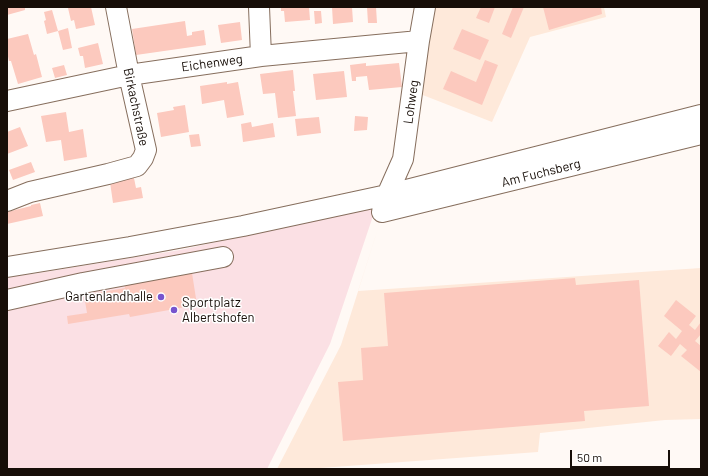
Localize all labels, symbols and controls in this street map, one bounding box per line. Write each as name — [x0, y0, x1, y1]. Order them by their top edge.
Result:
street label: Eichenweg — [180, 51, 244, 75]
street label: Birkachstraße — [120, 66, 152, 148]
street label: Lohweg — [400, 79, 422, 125]
street label: Am Fuchsberg — [500, 156, 582, 190]
place label: Gartenlandhalle — [65, 289, 153, 305]
marker: Gartenlandhalle — [156, 292, 166, 302]
place label: Sportplatz Albertshofen — [182, 295, 255, 326]
marker: Sportplatz Albertshofen — [169, 305, 179, 315]
scale bar — [572, 442, 672, 468]
text: 50 m — [577, 450, 602, 464]

